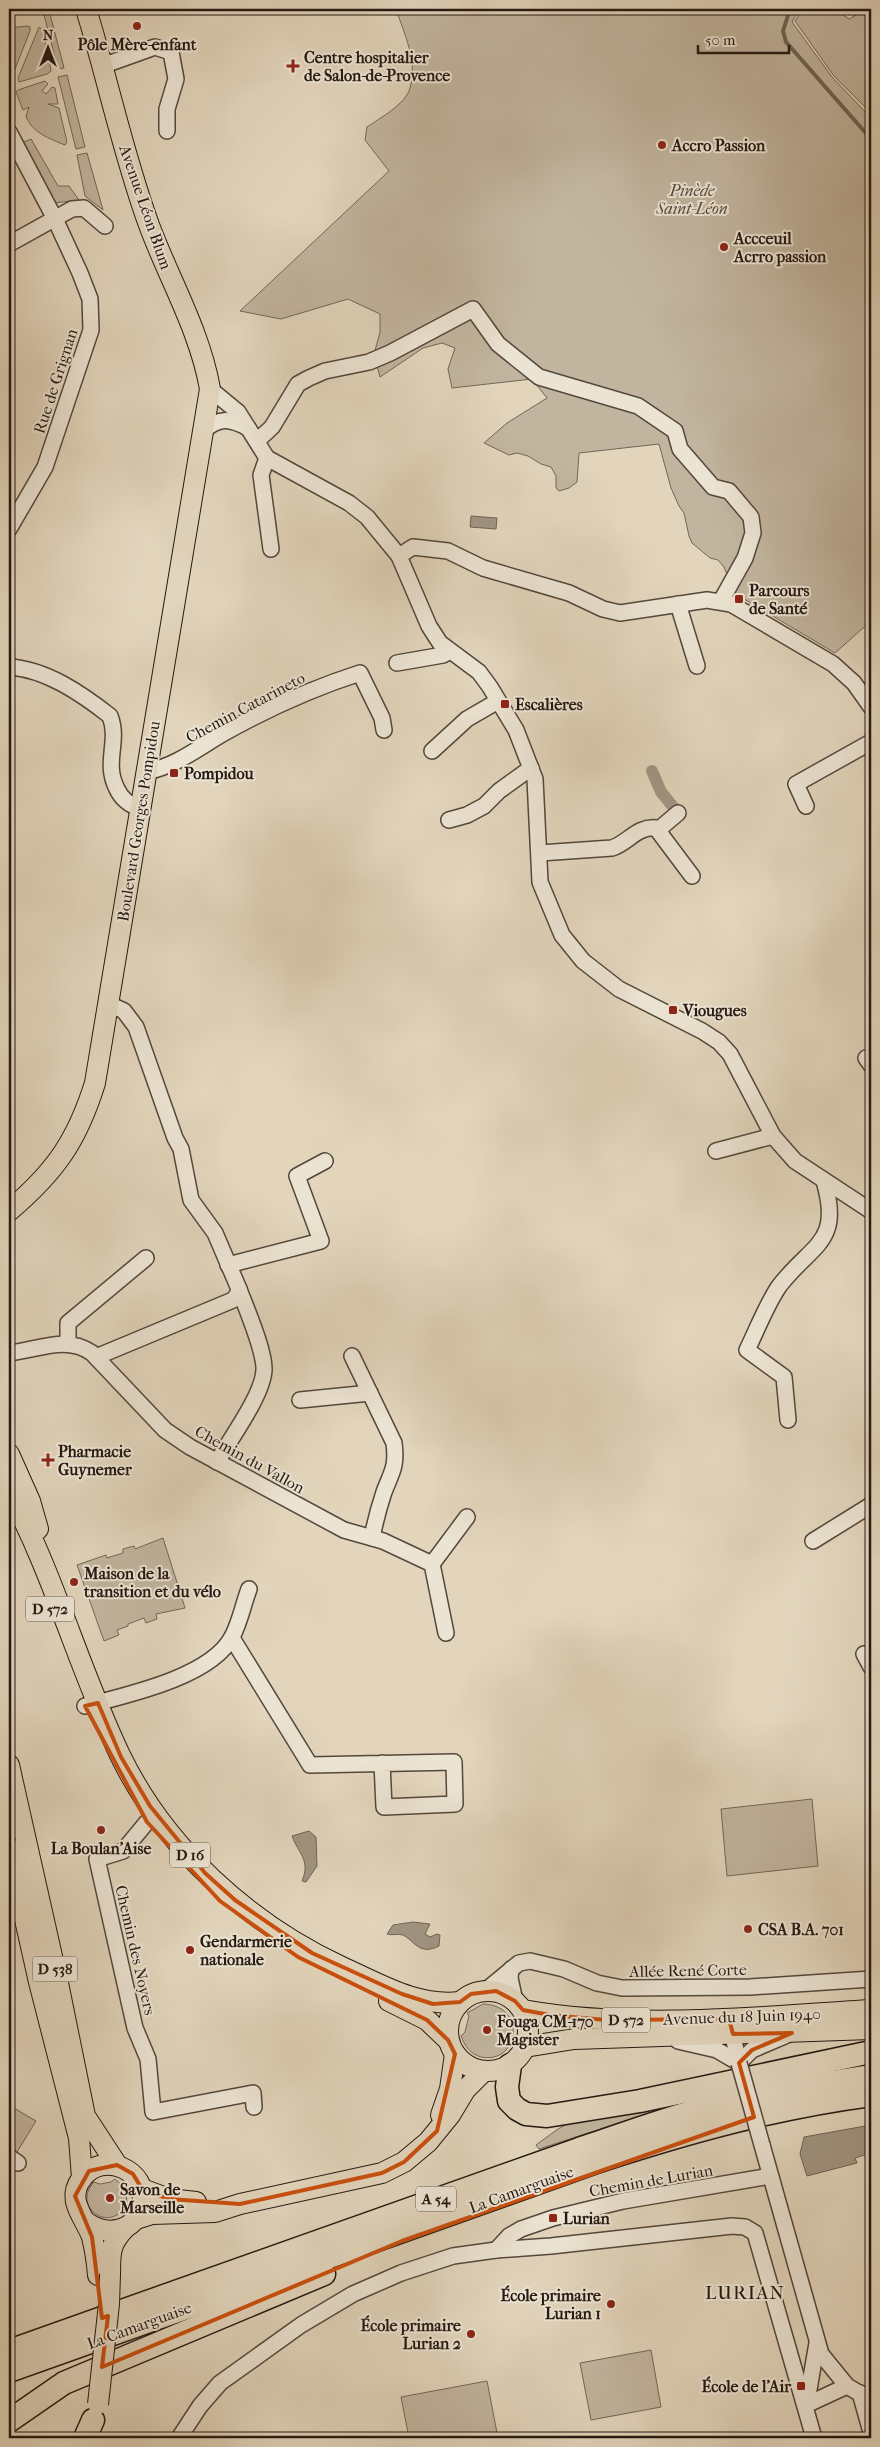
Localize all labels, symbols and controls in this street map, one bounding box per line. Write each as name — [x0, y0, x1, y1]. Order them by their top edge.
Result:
marker: Pôle Mère-enfant — [131, 20, 143, 32]
north arrow — [22, 22, 72, 72]
scale bar — [698, 22, 789, 54]
text: N — [43, 27, 54, 44]
text: 50 m — [705, 31, 736, 49]
place label: Pôle Mère-enfant — [78, 35, 197, 54]
place label: Centre hospitalier de Salon-de-Provence — [304, 48, 450, 85]
marker: Centre hospitalier de Salon-de-Provence — [286, 59, 300, 73]
place label: Accro Passion — [671, 136, 766, 155]
marker: Accro Passion — [656, 139, 668, 151]
street label: Avenue Léon Blum — [115, 141, 176, 273]
park label: Pinède Saint-Léon — [655, 181, 728, 218]
place label: Accceuil Acrro passion — [733, 229, 827, 267]
marker: Accceuil Acrro passion — [718, 241, 730, 253]
street label: Rue de Grignan — [30, 326, 82, 436]
place label: Parcours de Santé — [749, 581, 810, 618]
marker: Parcours de Santé — [733, 593, 745, 605]
street label: Chemin Catarineto — [182, 668, 308, 747]
place label: Escalières — [515, 695, 583, 714]
marker: Escalières — [499, 698, 511, 710]
street label: Boulevard Georges Pompidou — [113, 719, 164, 923]
place label: Pompidou — [184, 764, 255, 784]
marker: Pompidou — [168, 767, 180, 779]
place label: Viougues — [682, 1001, 747, 1021]
marker: Viougues — [667, 1004, 679, 1016]
street label: Chemin du Vallon — [192, 1421, 308, 1498]
place label: Pharmacie Guynemer — [58, 1442, 133, 1480]
marker: Pharmacie Guynemer — [42, 1454, 54, 1466]
place label: Maison de la transition et du vélo — [83, 1564, 221, 1601]
marker: Maison de la transition et du vélo — [68, 1576, 80, 1588]
road number: D 572 — [26, 1596, 74, 1622]
marker: La Boulan'Aise — [95, 1824, 107, 1836]
place label: La Boulan'Aise — [51, 1839, 151, 1858]
road number: D 16 — [170, 1842, 210, 1868]
street label: Chemin des Noyers — [111, 1883, 160, 2017]
place label: CSA B.A. 701 — [758, 1920, 844, 1939]
marker: CSA B.A. 701 — [742, 1923, 754, 1935]
place label: Gendarmerie nationale — [199, 1932, 292, 1969]
marker: Gendarmerie nationale — [184, 1944, 196, 1956]
road number: D 538 — [32, 1956, 78, 1982]
street label: Allée René Corte — [628, 1960, 747, 1981]
street label: Avenue du 18 Juin 1940 — [662, 2004, 821, 2029]
road number: D 572 — [602, 2008, 650, 2032]
place label: Fouga CM-170 Magister — [496, 2012, 594, 2050]
marker: Fouga CM-170 Magister — [481, 2024, 493, 2036]
street label: Chemin de Lurian — [588, 2160, 715, 2201]
street label: La Camarguaise — [466, 2162, 576, 2217]
place label: Savon de Marseille — [119, 2180, 184, 2217]
road number: A 54 — [416, 2186, 456, 2212]
marker: Savon de Marseille — [104, 2192, 116, 2204]
place label: Lurian — [563, 2209, 611, 2228]
marker: Lurian — [547, 2212, 559, 2224]
district label: LURIAN — [705, 2282, 785, 2304]
place label: École primaire Lurian 1 — [500, 2285, 601, 2323]
street label: La Camarguaise — [84, 2298, 194, 2353]
marker: École primaire Lurian 1 — [605, 2298, 617, 2310]
place label: École primaire Lurian 2 — [360, 2315, 461, 2353]
marker: École primaire Lurian 2 — [465, 2328, 477, 2340]
place label: École de l'Air — [701, 2376, 792, 2396]
marker: École de l'Air — [795, 2380, 807, 2392]

